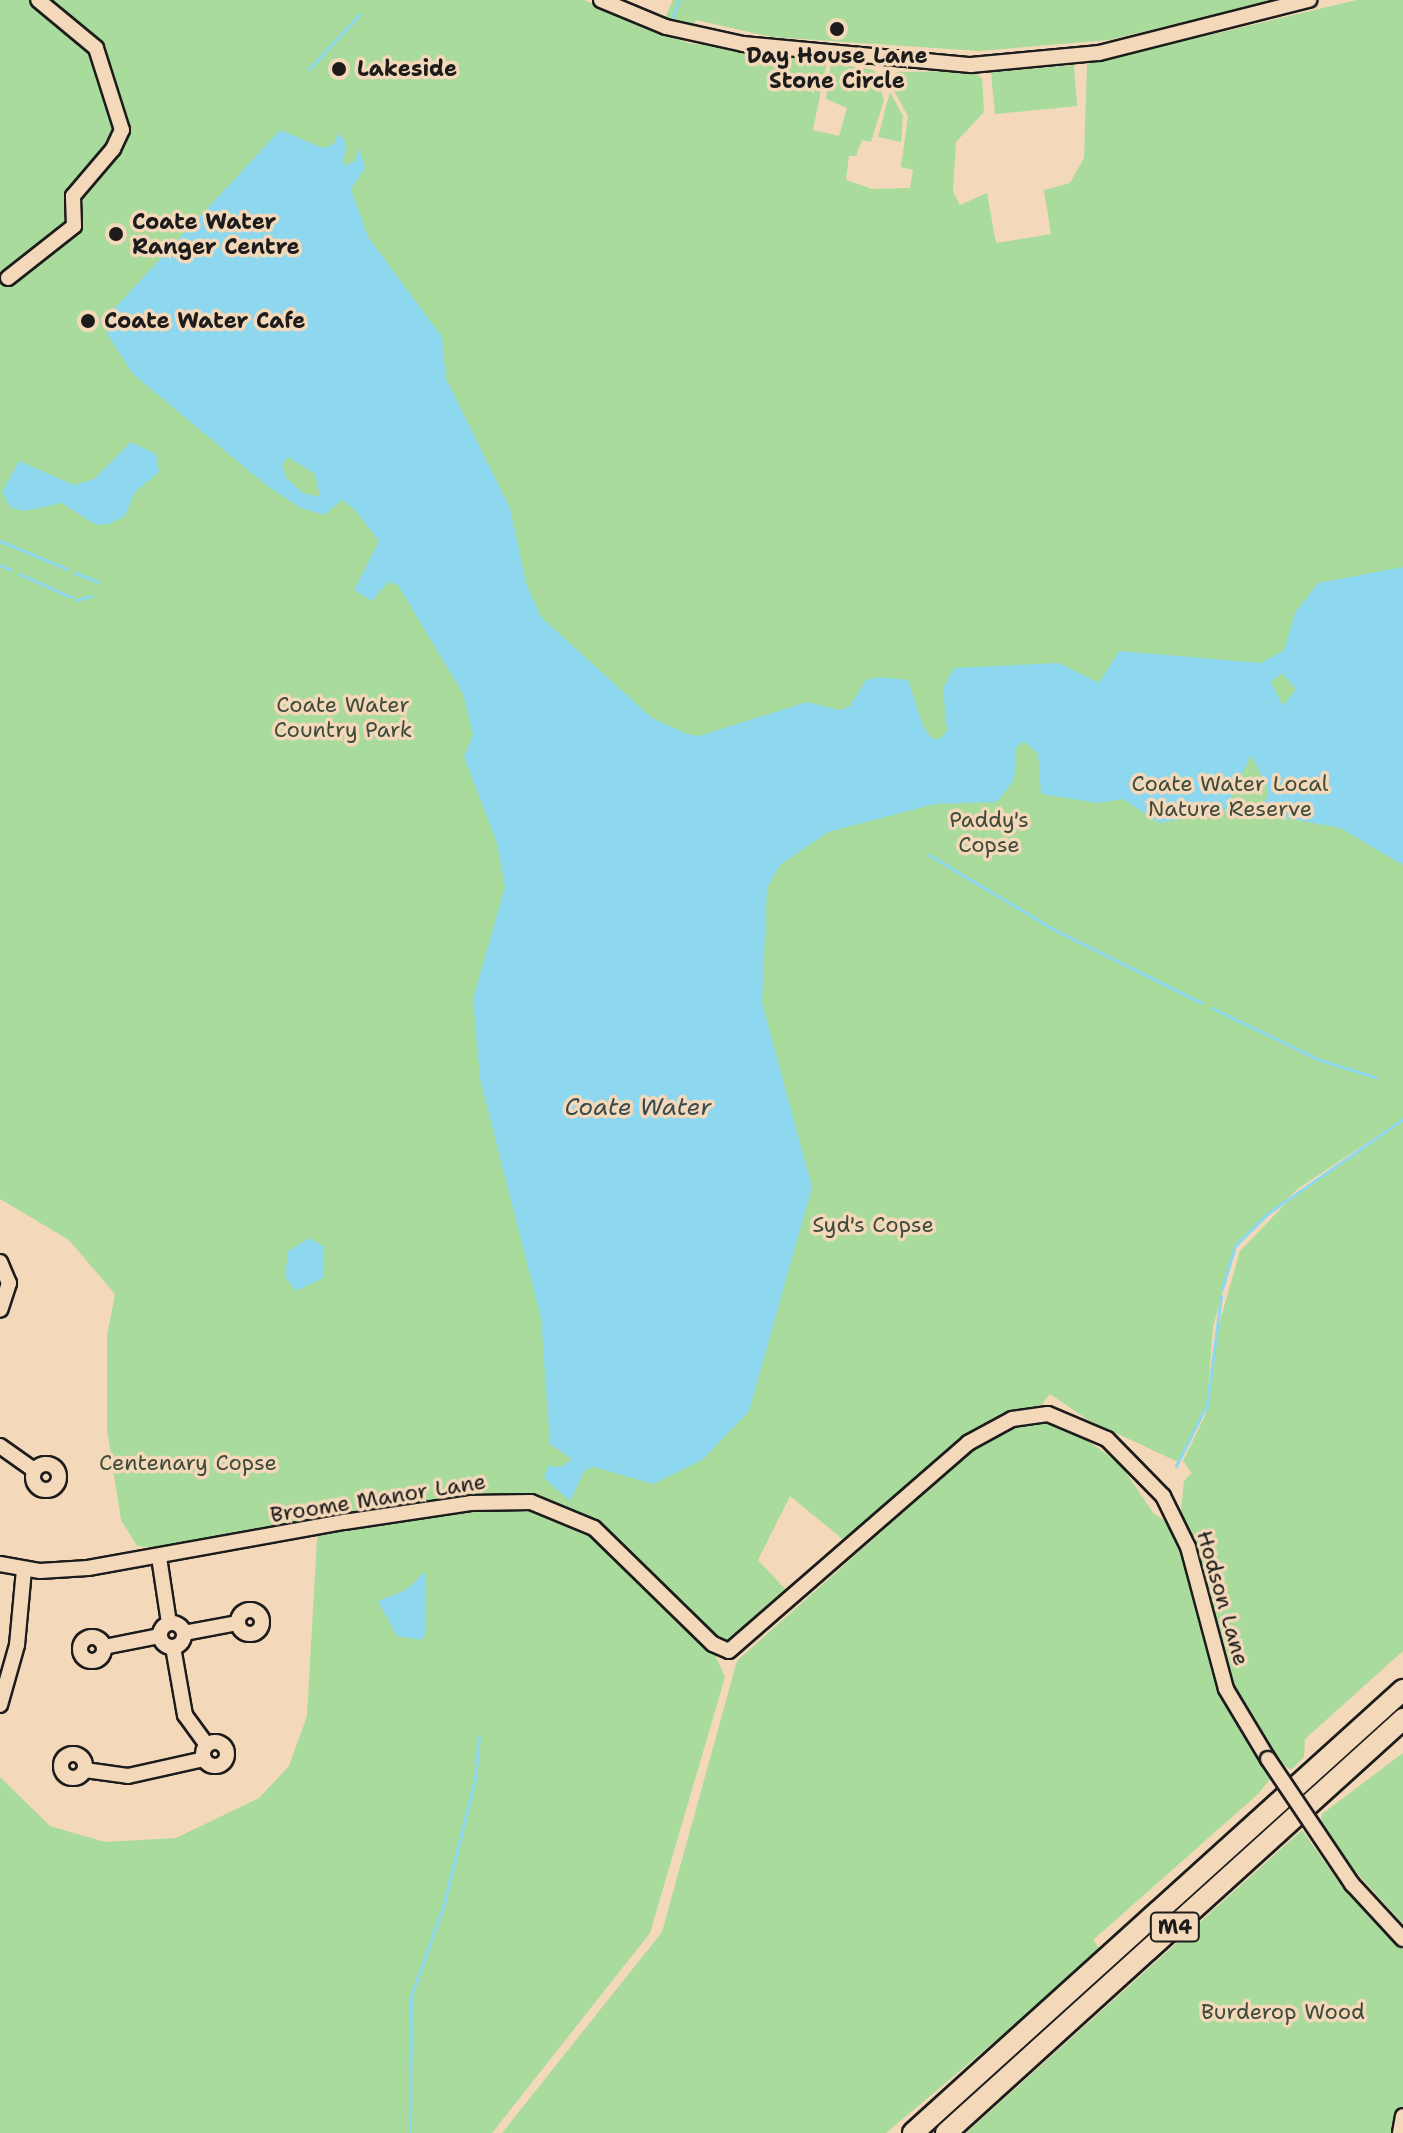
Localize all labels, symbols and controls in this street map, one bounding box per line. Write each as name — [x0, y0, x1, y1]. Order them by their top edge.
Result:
marker: Day House Lane Stone Circle — [828, 20, 846, 38]
place label: Day House Lane Stone Circle — [746, 42, 928, 94]
place label: Lakeside — [357, 56, 457, 82]
marker: Lakeside — [328, 58, 350, 80]
place label: Coate Water Ranger Centre — [132, 208, 300, 260]
marker: Coate Water Ranger Centre — [107, 225, 125, 243]
place label: Coate Water Cafe — [104, 308, 305, 334]
marker: Coate Water Cafe — [79, 312, 97, 330]
park label: Coate Water Country Park — [274, 691, 412, 742]
park label: Coate Water Local Nature Reserve — [1132, 770, 1328, 822]
park label: Paddy's Copse — [949, 806, 1029, 858]
water label: Coate Water — [564, 1094, 712, 1122]
park label: Syd's Copse — [812, 1212, 934, 1238]
park label: Centenary Copse — [99, 1450, 277, 1476]
street label: Broome Manor Lane — [268, 1468, 488, 1528]
street label: Hodson Lane — [1191, 1527, 1255, 1669]
road number: M4 — [1149, 1911, 1201, 1943]
park label: Burderop Wood — [1201, 1999, 1365, 2025]

